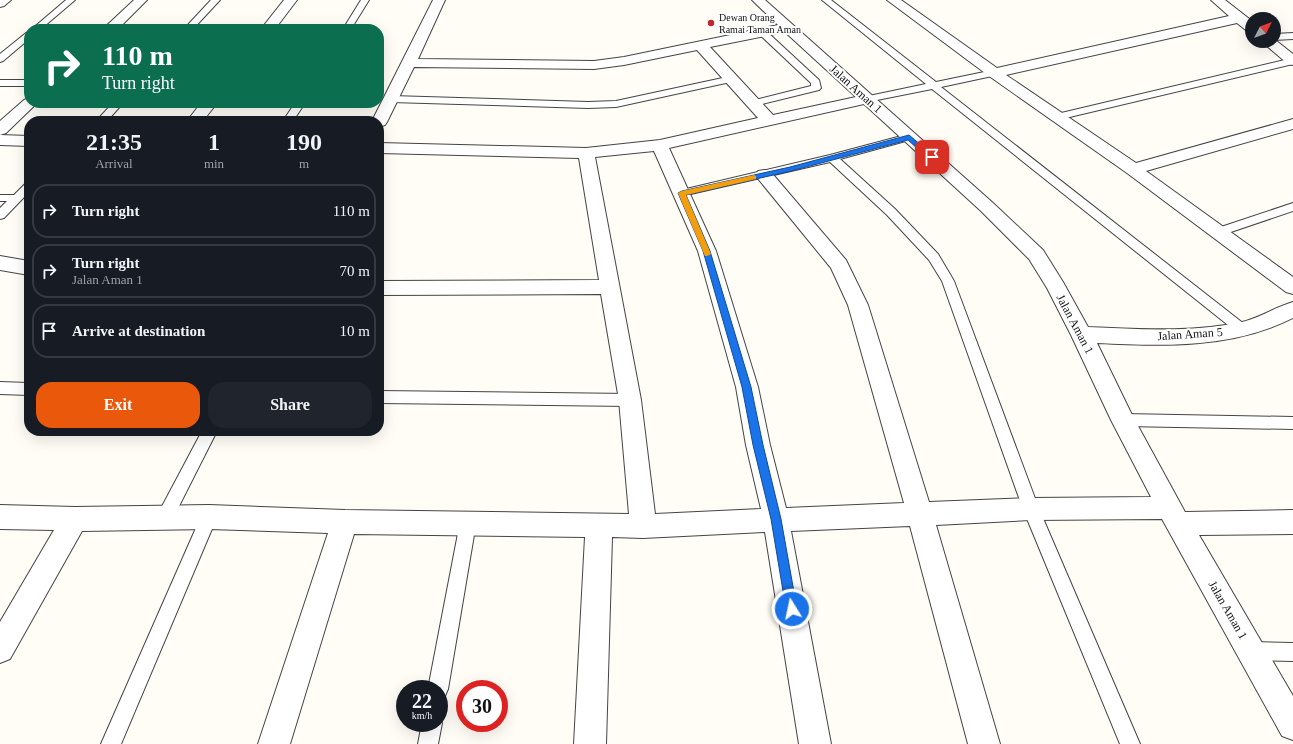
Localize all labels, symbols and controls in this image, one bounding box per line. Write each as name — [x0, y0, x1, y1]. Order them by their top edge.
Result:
place label: Dewan Orang Ramai Taman Aman — [719, 12, 801, 35]
north arrow — [1245, 12, 1281, 48]
map controls — [1245, 12, 1281, 48]
marker: Dewan Orang Ramai Taman Aman — [706, 18, 716, 28]
icon: right — [36, 40, 88, 92]
text: 110 m — [102, 40, 173, 71]
street label: Jalan Aman 1 — [827, 62, 885, 116]
text: Turn right — [102, 73, 175, 93]
text: 21:35 — [86, 129, 142, 155]
text: 1 — [208, 129, 220, 155]
text: 190 — [286, 129, 322, 155]
pin — [915, 140, 949, 174]
icon: arrive — [921, 146, 943, 168]
text: Arrival — [95, 156, 133, 171]
text: min — [204, 156, 224, 171]
text: m — [299, 156, 309, 171]
icon: right — [38, 200, 60, 222]
text: Turn right — [72, 203, 139, 219]
text: 110 m — [333, 203, 370, 219]
text: Turn right — [72, 255, 139, 271]
icon: right — [38, 260, 60, 282]
text: 70 m — [340, 263, 370, 279]
text: Jalan Aman 1 — [72, 272, 143, 287]
street label: Jalan Aman 1 — [1053, 292, 1097, 356]
icon: arrive — [38, 320, 60, 342]
text: Arrive at destination — [72, 323, 205, 339]
text: 10 m — [340, 323, 370, 339]
street label: Jalan Aman 5 — [1157, 325, 1223, 343]
button: Exit — [36, 382, 200, 428]
button: Share — [208, 382, 372, 428]
street label: Jalan Aman 1 — [1206, 578, 1250, 642]
position arrow — [771, 588, 813, 630]
speed limit sign: 30 — [456, 680, 508, 732]
text: 22 — [412, 690, 432, 712]
text: km/h — [412, 710, 432, 721]

